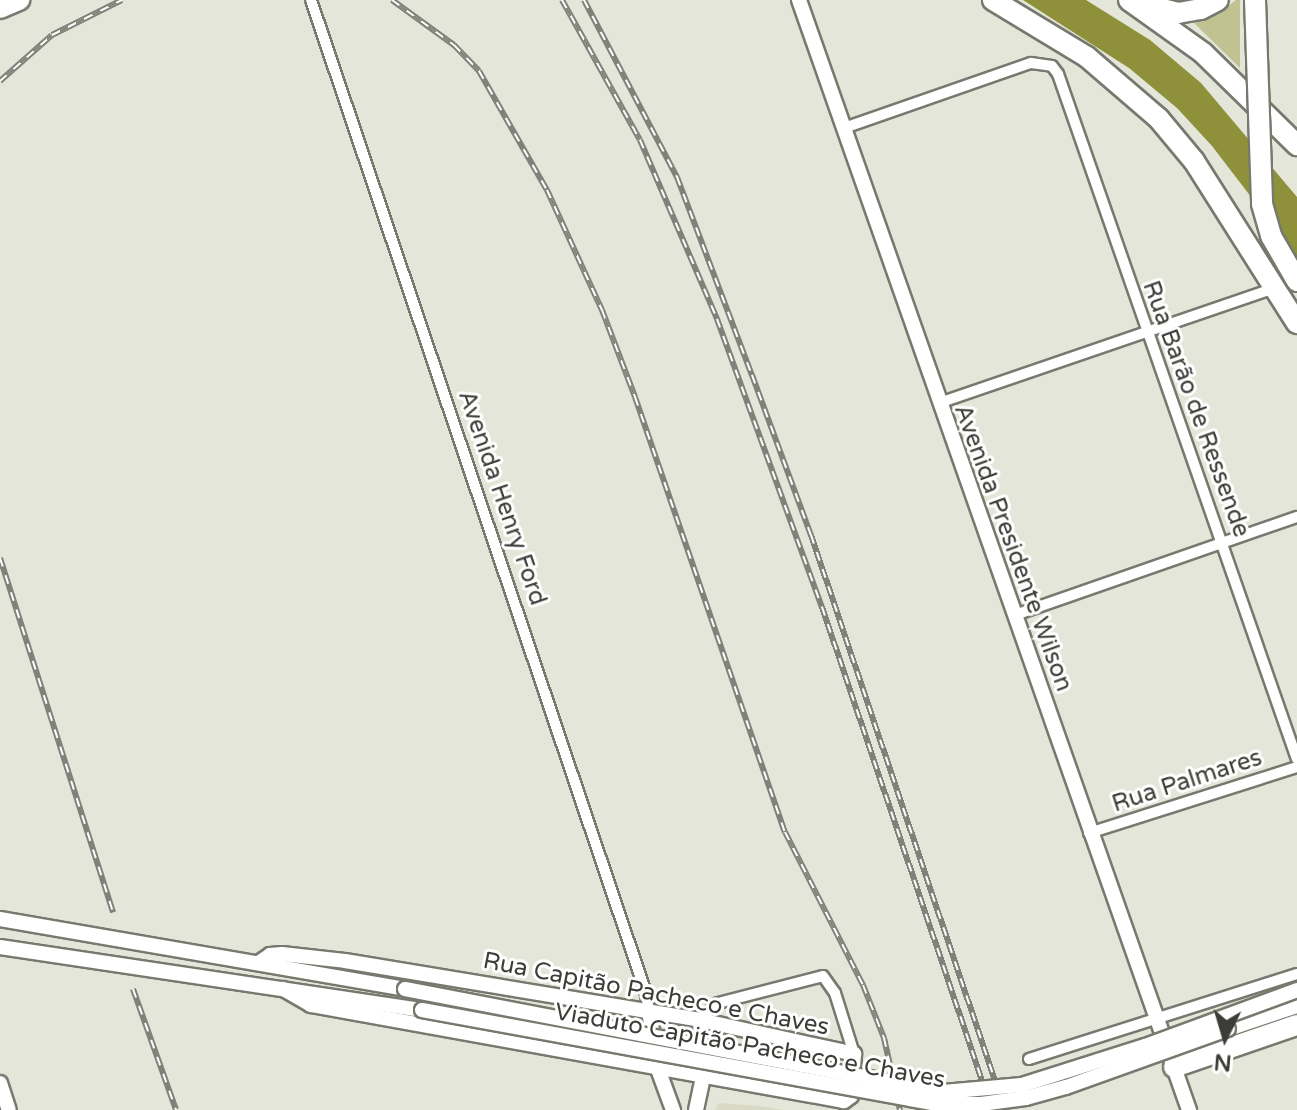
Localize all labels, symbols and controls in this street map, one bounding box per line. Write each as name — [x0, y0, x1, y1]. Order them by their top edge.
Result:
street label: Rua Barão de Ressende — [1136, 277, 1256, 541]
street label: Avenida Henry Ford — [452, 387, 552, 609]
street label: Avenida Presidente Wilson — [948, 401, 1078, 695]
street label: Rua Palmares — [1108, 743, 1266, 819]
street label: Rua Capitão Pacheco e Chaves — [481, 946, 831, 1042]
street label: Viaduto Capitão Pacheco e Chaves — [553, 997, 947, 1095]
north arrow — [1185, 998, 1265, 1078]
text: N — [1213, 1048, 1233, 1076]

